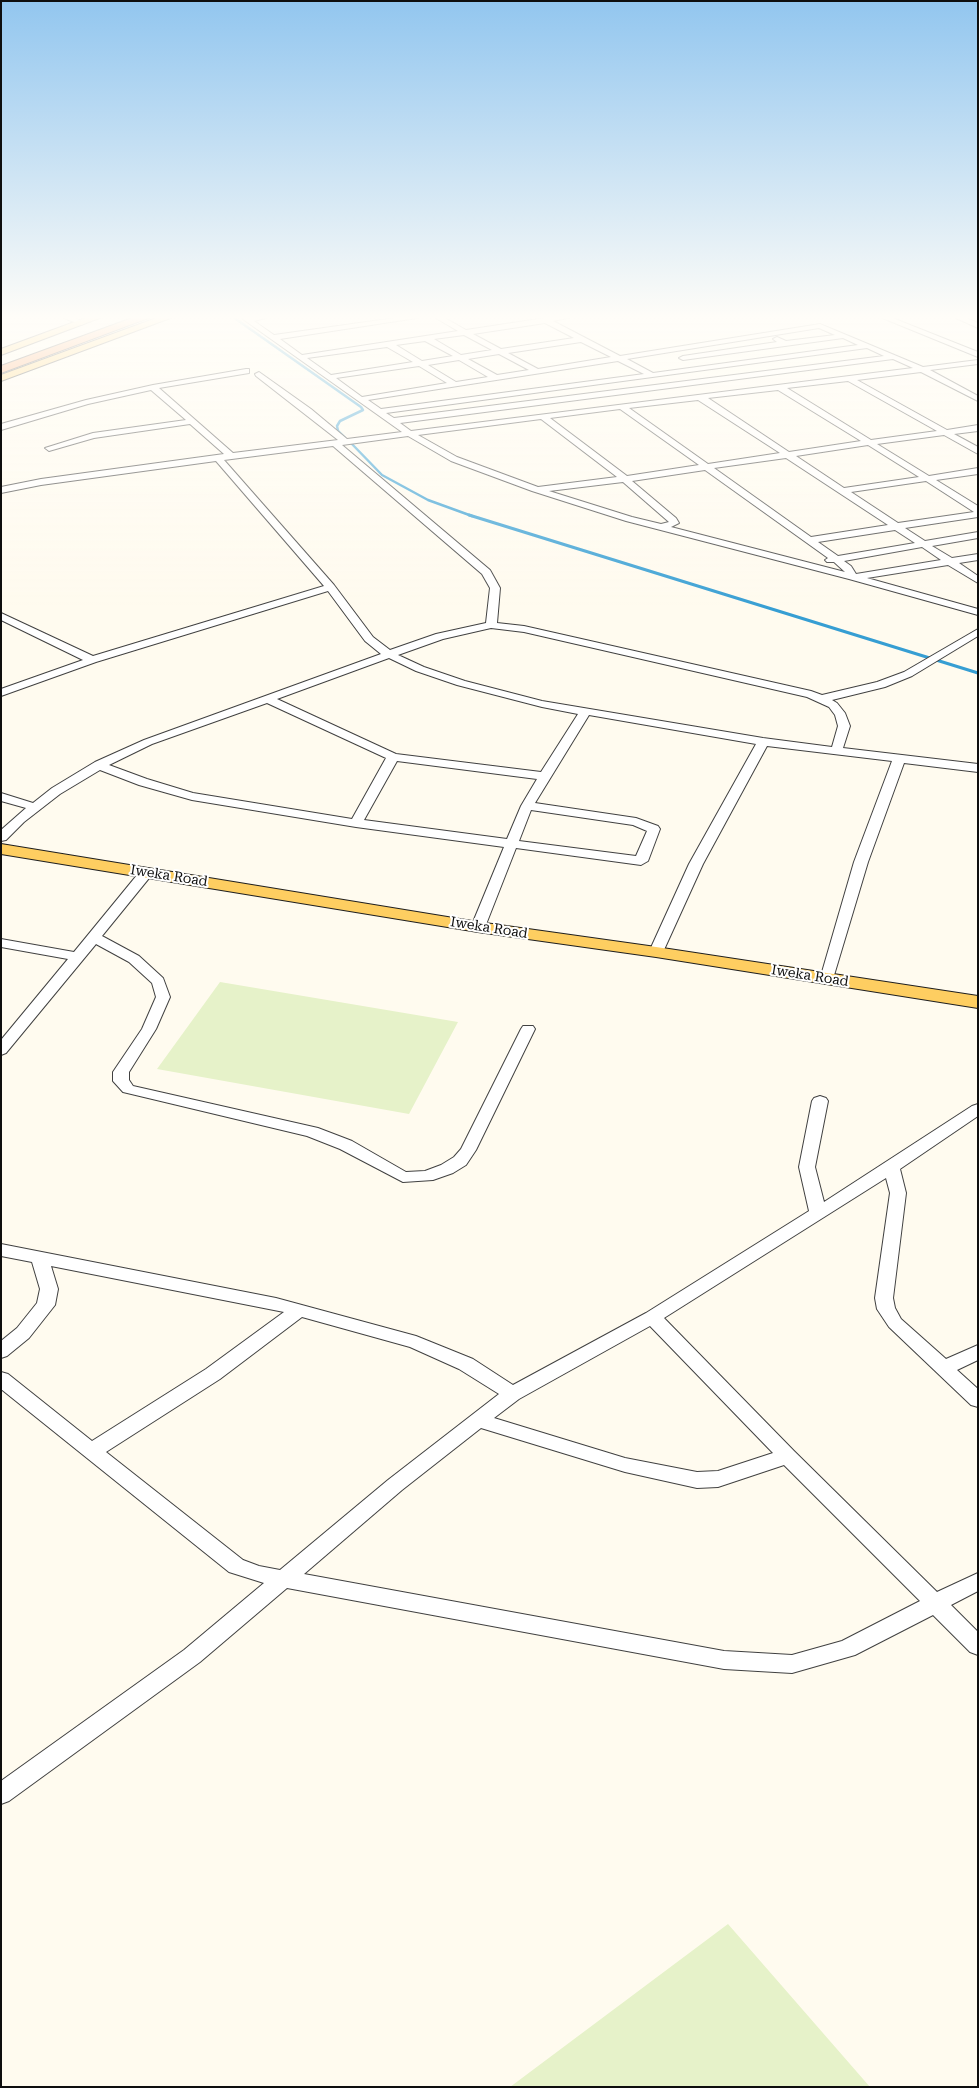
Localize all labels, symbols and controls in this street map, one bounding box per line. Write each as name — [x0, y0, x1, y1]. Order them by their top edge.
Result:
street label: Iweka Road — [129, 862, 209, 890]
street label: Iweka Road — [449, 914, 529, 942]
street label: Iweka Road — [770, 962, 850, 990]

